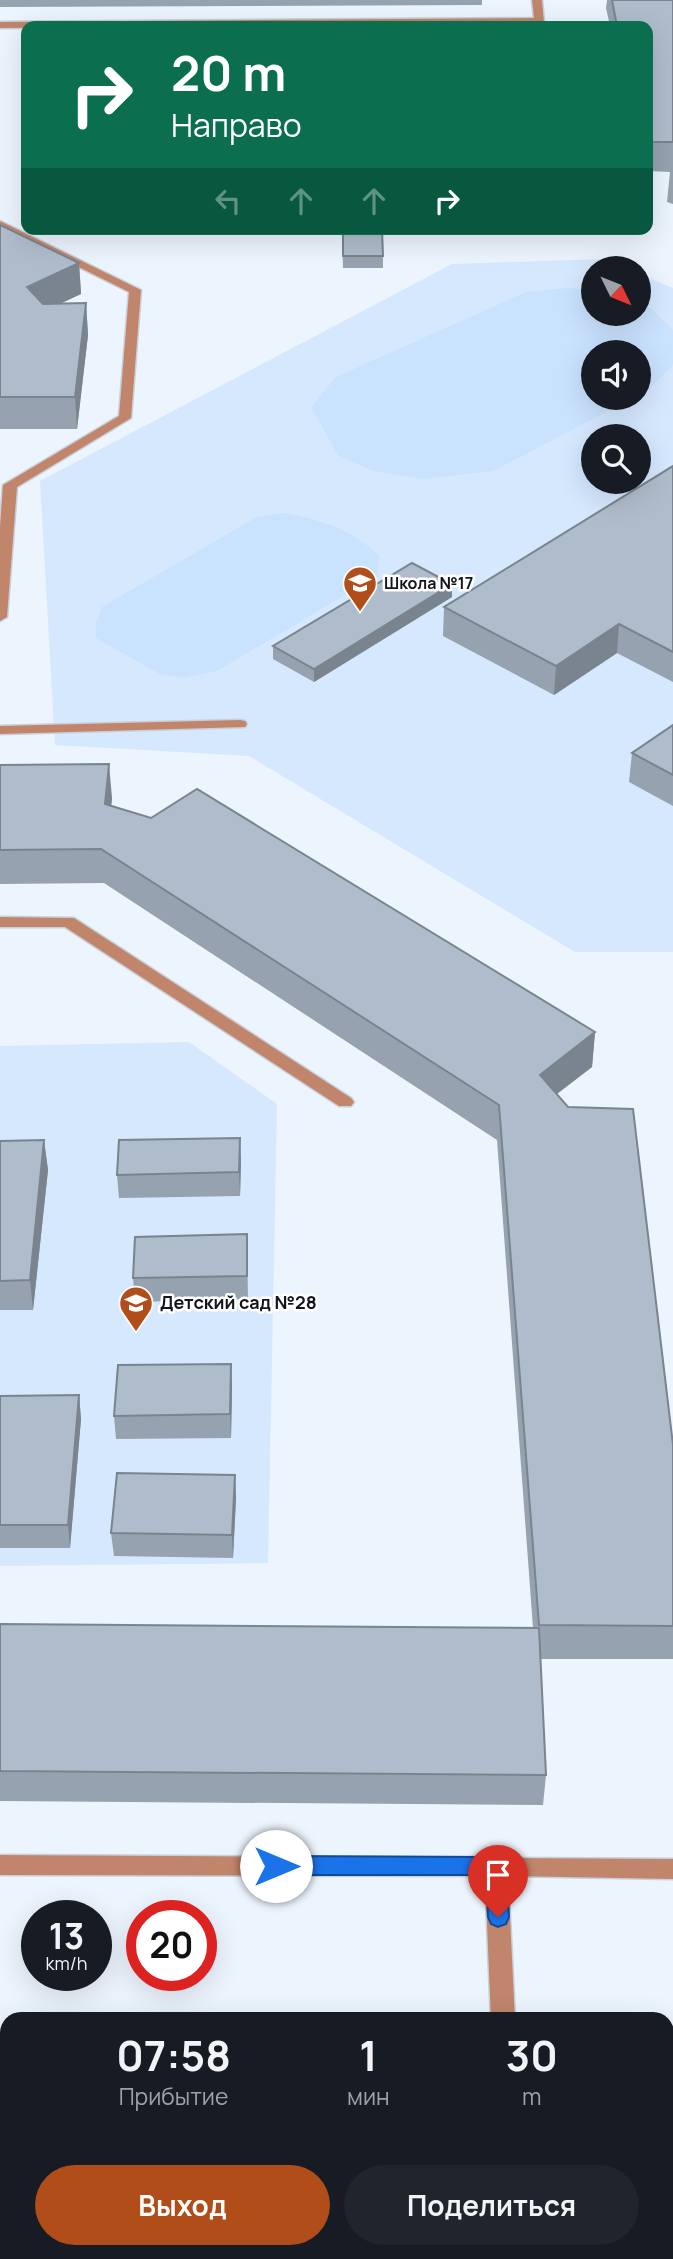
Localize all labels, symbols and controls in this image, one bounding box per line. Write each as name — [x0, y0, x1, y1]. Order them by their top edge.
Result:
text: 20 m — [171, 39, 286, 106]
icon: right — [56, 49, 147, 140]
text: Направо — [171, 103, 302, 147]
icon: left — [209, 182, 247, 220]
icon: ahead — [282, 182, 320, 220]
icon: ahead — [355, 182, 393, 220]
icon: right — [428, 182, 466, 220]
north arrow — [581, 256, 651, 326]
map controls — [581, 256, 651, 494]
button: sound — [581, 340, 651, 410]
button: search — [581, 424, 651, 494]
school or university icon: Школа №17 — [341, 564, 379, 613]
place label: Школа №17 — [384, 572, 473, 594]
school or university icon: Детский сад №28 — [117, 1284, 155, 1333]
place label: Детский сад №28 — [160, 1290, 317, 1314]
position arrow — [239, 1829, 313, 1903]
pin — [468, 1845, 528, 1917]
icon: arrive — [479, 1856, 517, 1894]
speed limit sign: 20 — [126, 1900, 217, 1991]
text: 13 — [49, 1912, 84, 1960]
text: km/h — [46, 1951, 87, 1975]
text: 07:58 — [116, 2026, 231, 2084]
text: 1 — [359, 2026, 378, 2084]
text: 30 — [506, 2026, 558, 2084]
text: Прибытие — [119, 2080, 228, 2112]
text: мин — [347, 2080, 390, 2112]
text: m — [522, 2080, 542, 2112]
button: Выход — [35, 2165, 330, 2245]
button: Поделиться — [344, 2165, 639, 2245]

